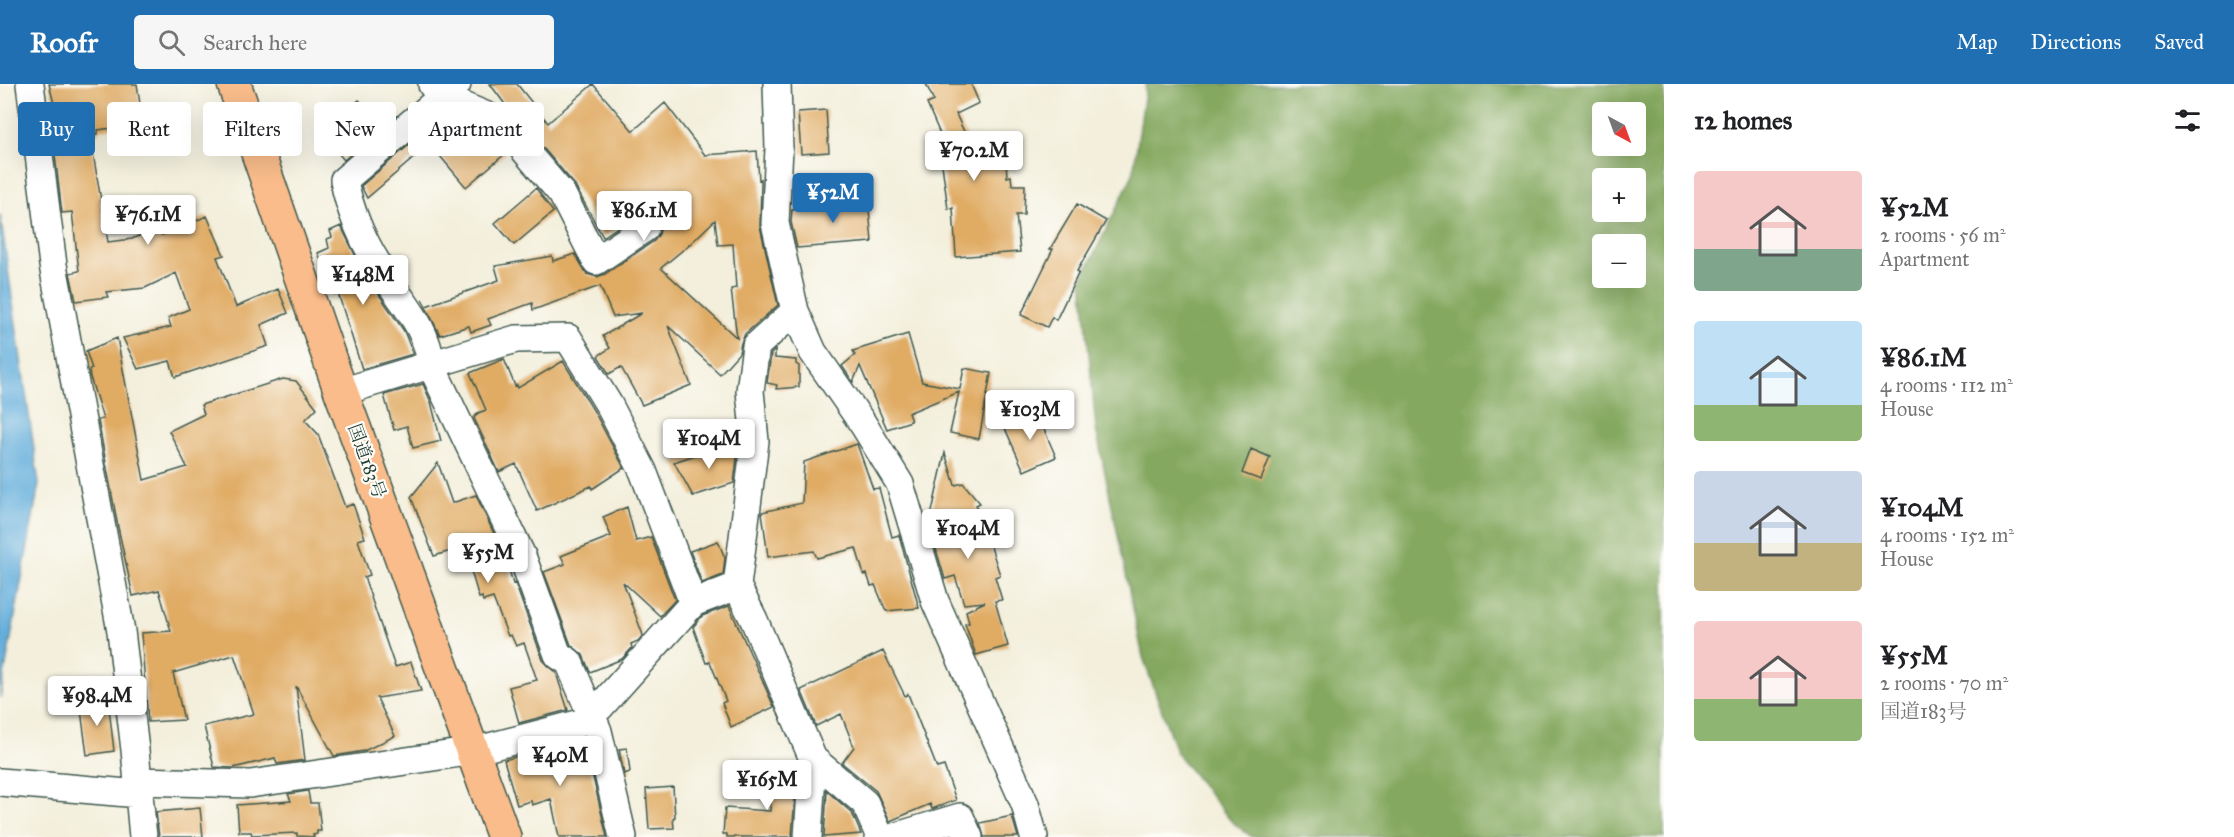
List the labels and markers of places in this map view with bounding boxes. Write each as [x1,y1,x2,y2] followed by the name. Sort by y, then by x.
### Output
[925,131,1023,182] pin: ¥70.2M
[797,173,869,224] pin: ¥52M
[595,191,693,242] pin: ¥86.1M
[99,195,197,246] pin: ¥76.1M
[321,255,405,306] pin: ¥148M
[988,390,1072,441] pin: ¥103M
[667,419,751,470] pin: ¥104M
[926,509,1010,560] pin: ¥104M
[452,533,524,584] pin: ¥55M
[48,676,146,727] pin: ¥98.4M
[524,736,596,787] pin: ¥40M
[725,760,809,811] pin: ¥165M

